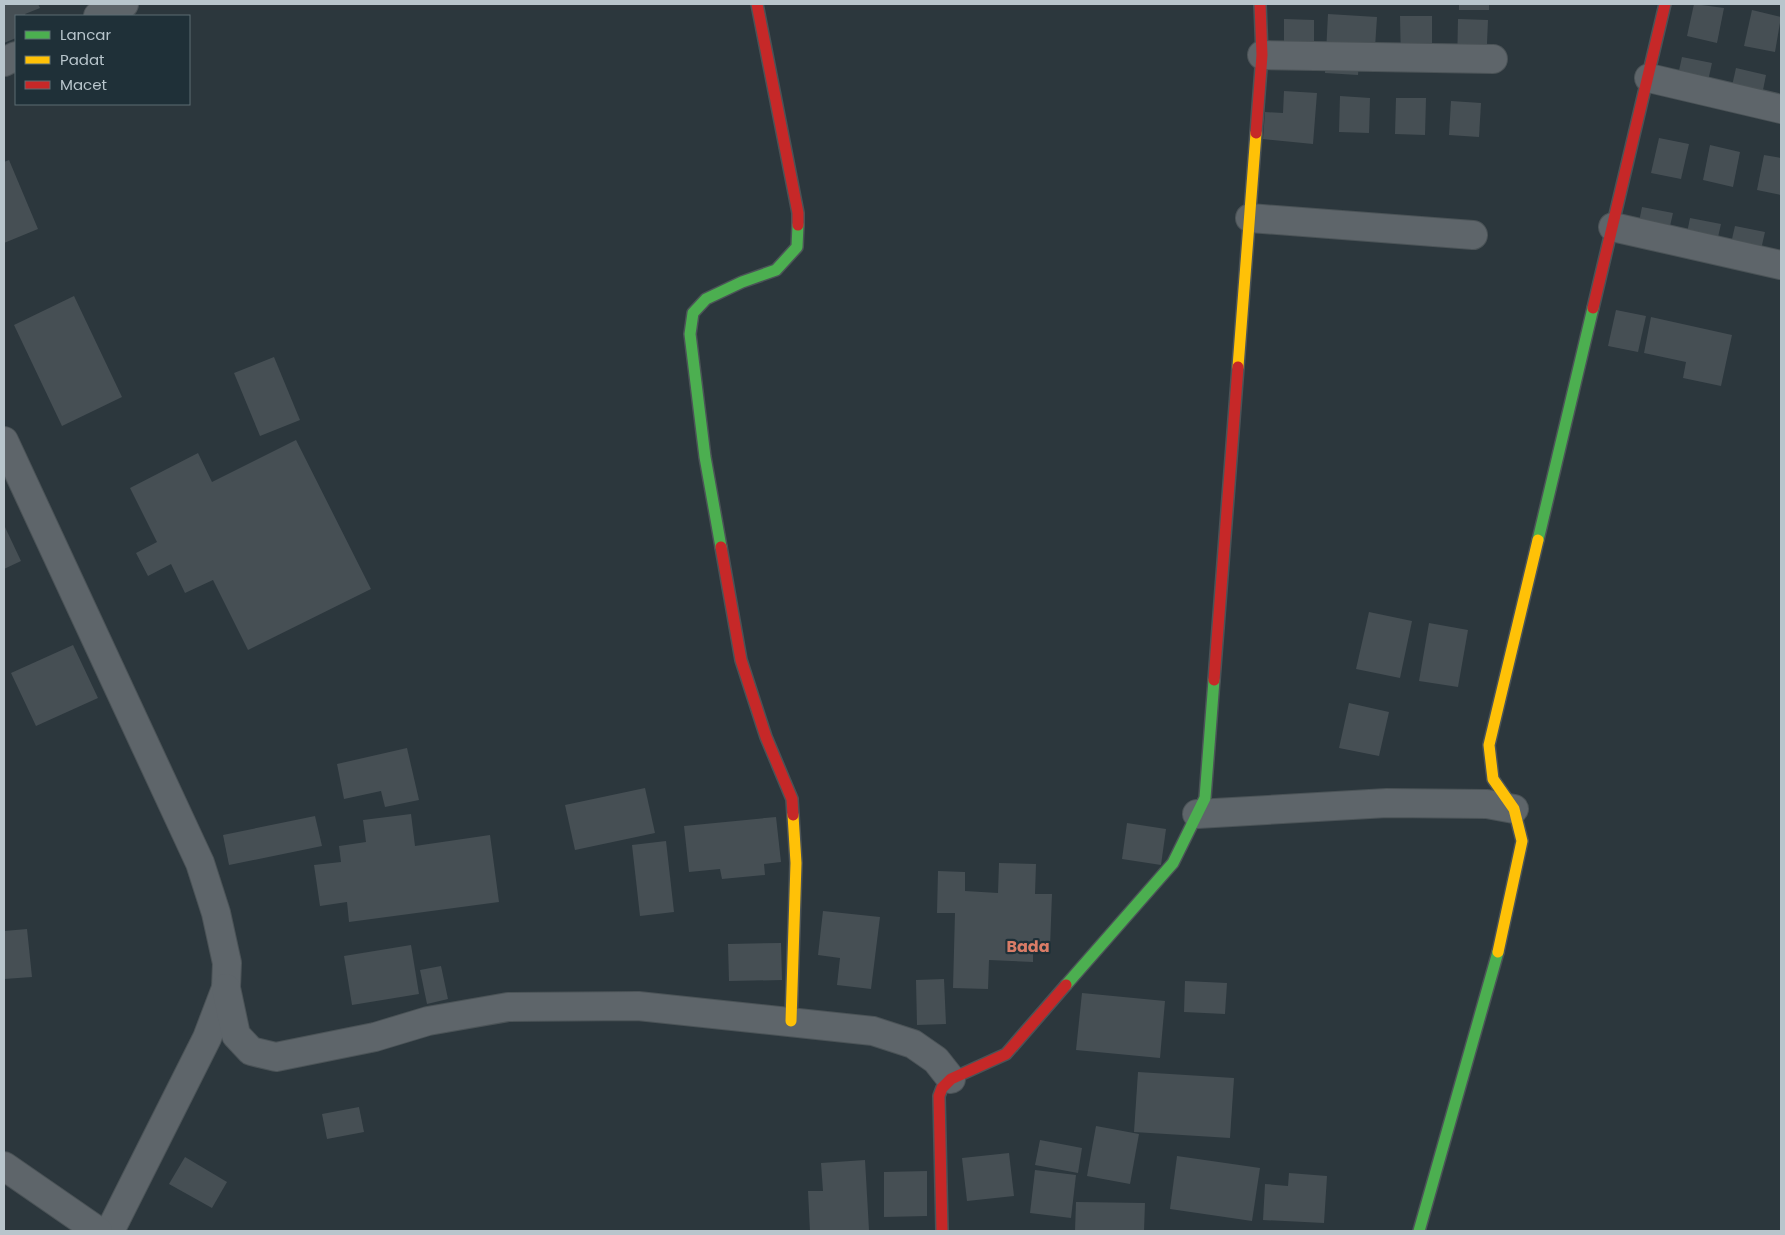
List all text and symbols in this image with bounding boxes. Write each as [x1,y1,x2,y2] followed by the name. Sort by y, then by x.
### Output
[15,15,190,105] legend
[60,24,111,45] text: Lancar
[60,49,105,70] text: Padat
[60,74,107,95] text: Macet
[1006,935,1050,958] district label: Bada

